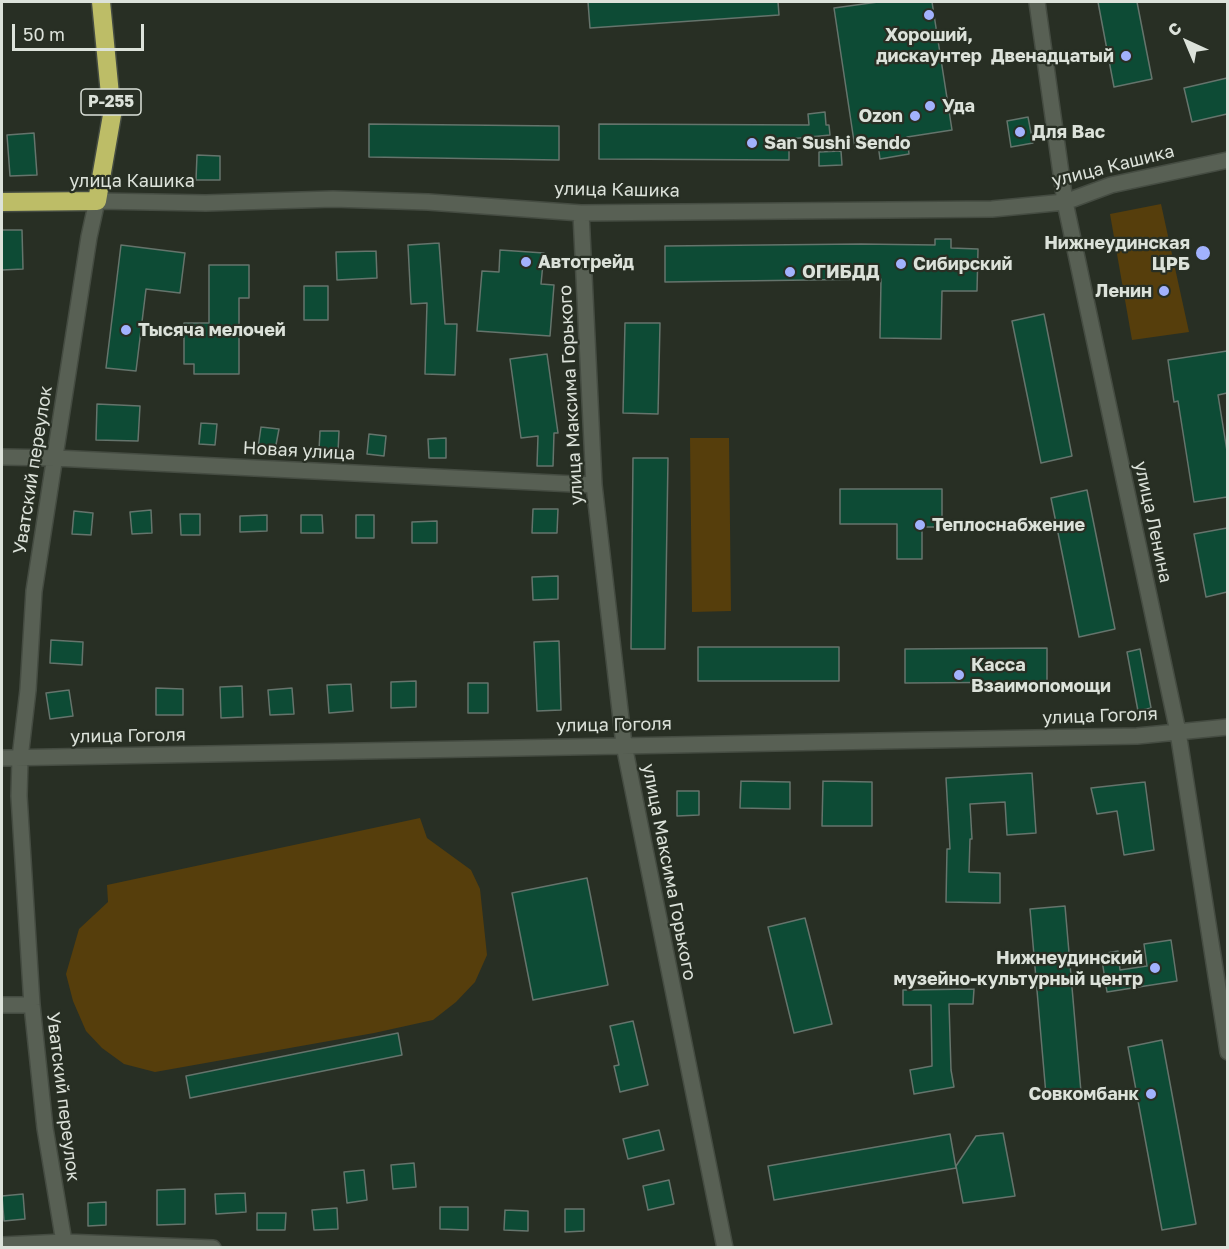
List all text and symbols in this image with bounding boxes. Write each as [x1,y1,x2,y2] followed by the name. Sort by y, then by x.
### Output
[922,8,936,22] marker: Хороший, дискаунтер
[15,12,147,50] scale bar
[1157,12,1217,72] north arrow
[1163,18,1186,40] text: С
[23,23,65,45] text: 50 m
[876,24,982,66] place label: Хороший, дискаунтер
[991,45,1114,67] place label: Двенадцатый
[1119,49,1133,63] marker: Двенадцатый
[81,89,141,115] road number: Р-255
[942,95,975,117] place label: Уда
[923,99,937,113] marker: Уда
[859,105,903,127] place label: Ozon
[908,109,922,123] marker: Ozon
[1032,121,1105,143] place label: Для Вас
[1013,125,1027,139] marker: Для Вас
[764,132,911,154] place label: San Sushi Sendo
[745,136,759,150] marker: San Sushi Sendo
[1049,140,1177,192] street label: улица Кашика
[69,170,195,192] street label: улица Кашика
[554,178,680,202] street label: улица Кашика
[1044,232,1190,274] place label: Нижнеудинская ЦРБ
[1194,244,1212,262] marker: Нижнеудинская ЦРБ
[538,251,634,273] place label: Автотрейд
[913,253,1012,275] place label: Сибирский
[519,255,533,269] marker: Автотрейд
[894,257,908,271] marker: Сибирский
[802,261,879,283] place label: ОГИБДД
[783,265,797,279] marker: ОГИБДД
[1095,280,1152,302] place label: Ленин
[554,284,588,506] street label: улица Максима Горького
[1157,284,1171,298] marker: Ленин
[138,319,286,341] place label: Тысяча мелочей
[119,323,133,337] marker: Тысяча мелочей
[9,384,57,556] street label: Уватский переулок
[242,437,356,465] street label: Новая улица
[1130,459,1176,585] street label: улица Ленина
[932,514,1085,536] place label: Теплоснабжение
[913,518,927,532] marker: Теплоснабжение
[971,654,1111,696] place label: Касса Взаимопомощи
[952,668,966,682] marker: Касса Взаимопомощи
[1042,703,1158,729] street label: улица Гоголя
[556,713,672,737] street label: улица Гоголя
[70,724,186,748] street label: улица Гоголя
[637,762,701,982] street label: улица Максима Горького
[893,947,1143,990] place label: Нижнеудинский музейно-культурный центр
[1148,961,1162,975] marker: Нижнеудинский музейно-культурный центр
[42,1011,84,1183] street label: Уватский переулок
[1028,1083,1139,1105] place label: Совкомбанк
[1144,1087,1158,1101] marker: Совкомбанк

